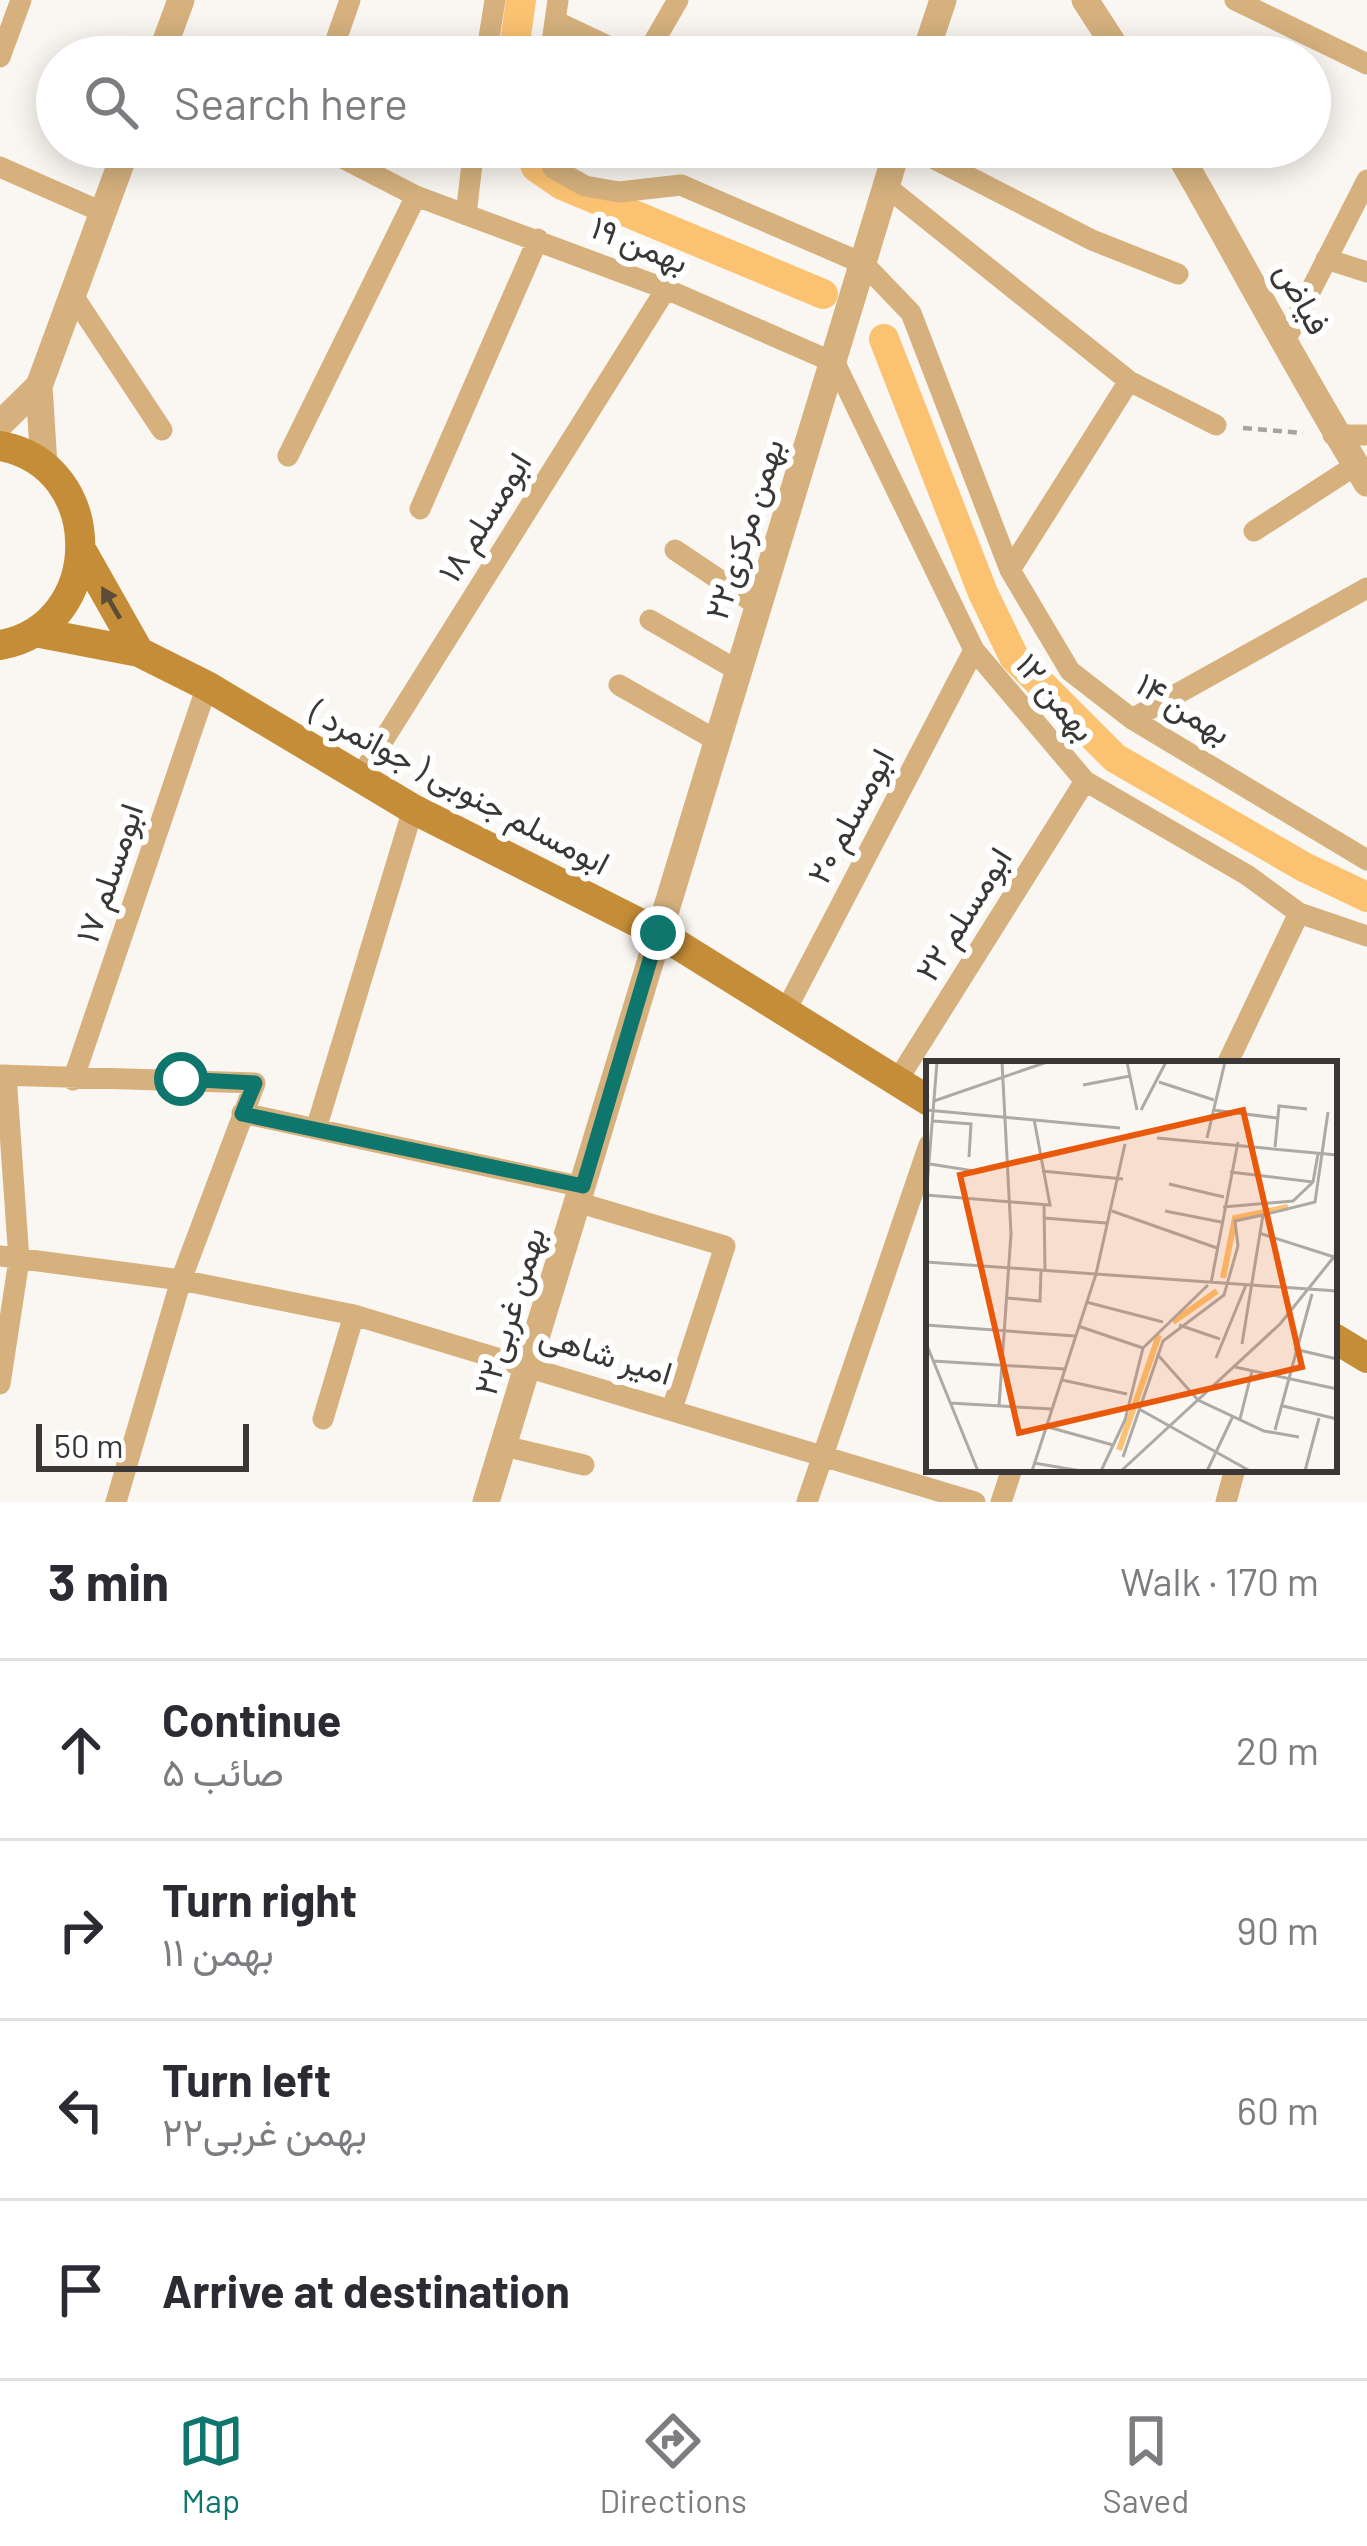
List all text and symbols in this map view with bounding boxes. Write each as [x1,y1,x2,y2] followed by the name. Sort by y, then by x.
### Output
[36,36,1331,168] search box
[78,69,144,135] icon: search
[174,75,408,129] text: Search here
[585,206,695,282] street label: بهمن ۱۹
[1267,254,1340,341] street label: فیاض
[695,433,793,625] street label: ۲۲بهمن مرکزی
[428,445,541,590] street label: ابومسلم ۱۸
[101,586,122,619] one-way arrow
[1007,644,1105,750] street label: بهمن ۱۲
[1129,663,1239,753] street label: بهمن ۱۴
[302,690,617,885] street label: ابومسلم جنوبی ( جوانمرد )
[797,741,904,891] street label: ابومسلم ۲۰
[66,798,153,948] street label: ابومسلم ۱۷
[905,839,1021,989] street label: ابومسلم ۲۲
[631,906,685,960] route end
[154,1052,208,1106] route start
[926,1061,1337,1472] inset map
[464,1222,554,1400] street label: ۲۲بهمن غربی
[534,1314,678,1394] street label: امیر شاهی
[36,1418,249,1471] scale bar
[54,1425,124,1465] text: 50 m
[48,1550,169,1611] text: 3 min
[1120,1557,1319,1604] text: Walk · 170 m
[162,1692,341,1746] text: Continue
[48,1717,114,1783] icon: ahead
[1236,1726,1319,1773] text: 20 m
[162,1747,284,1794] text: صائب ۵
[162,1872,357,1926] text: Turn right
[48,1897,114,1963] icon: right
[1237,1906,1319,1953] text: 90 m
[162,1927,274,1974] text: بهمن ۱۱
[162,2052,331,2106] text: Turn left
[48,2077,114,2143] icon: left
[1237,2086,1319,2133] text: 60 m
[162,2107,367,2154] text: ۲۲بهمن غربی
[48,2257,114,2323] icon: arrive
[162,2263,570,2317] text: Arrive at destination
[178,2408,244,2520] tab: Map
[599,2408,747,2520] tab: Directions
[1103,2408,1189,2520] tab: Saved

